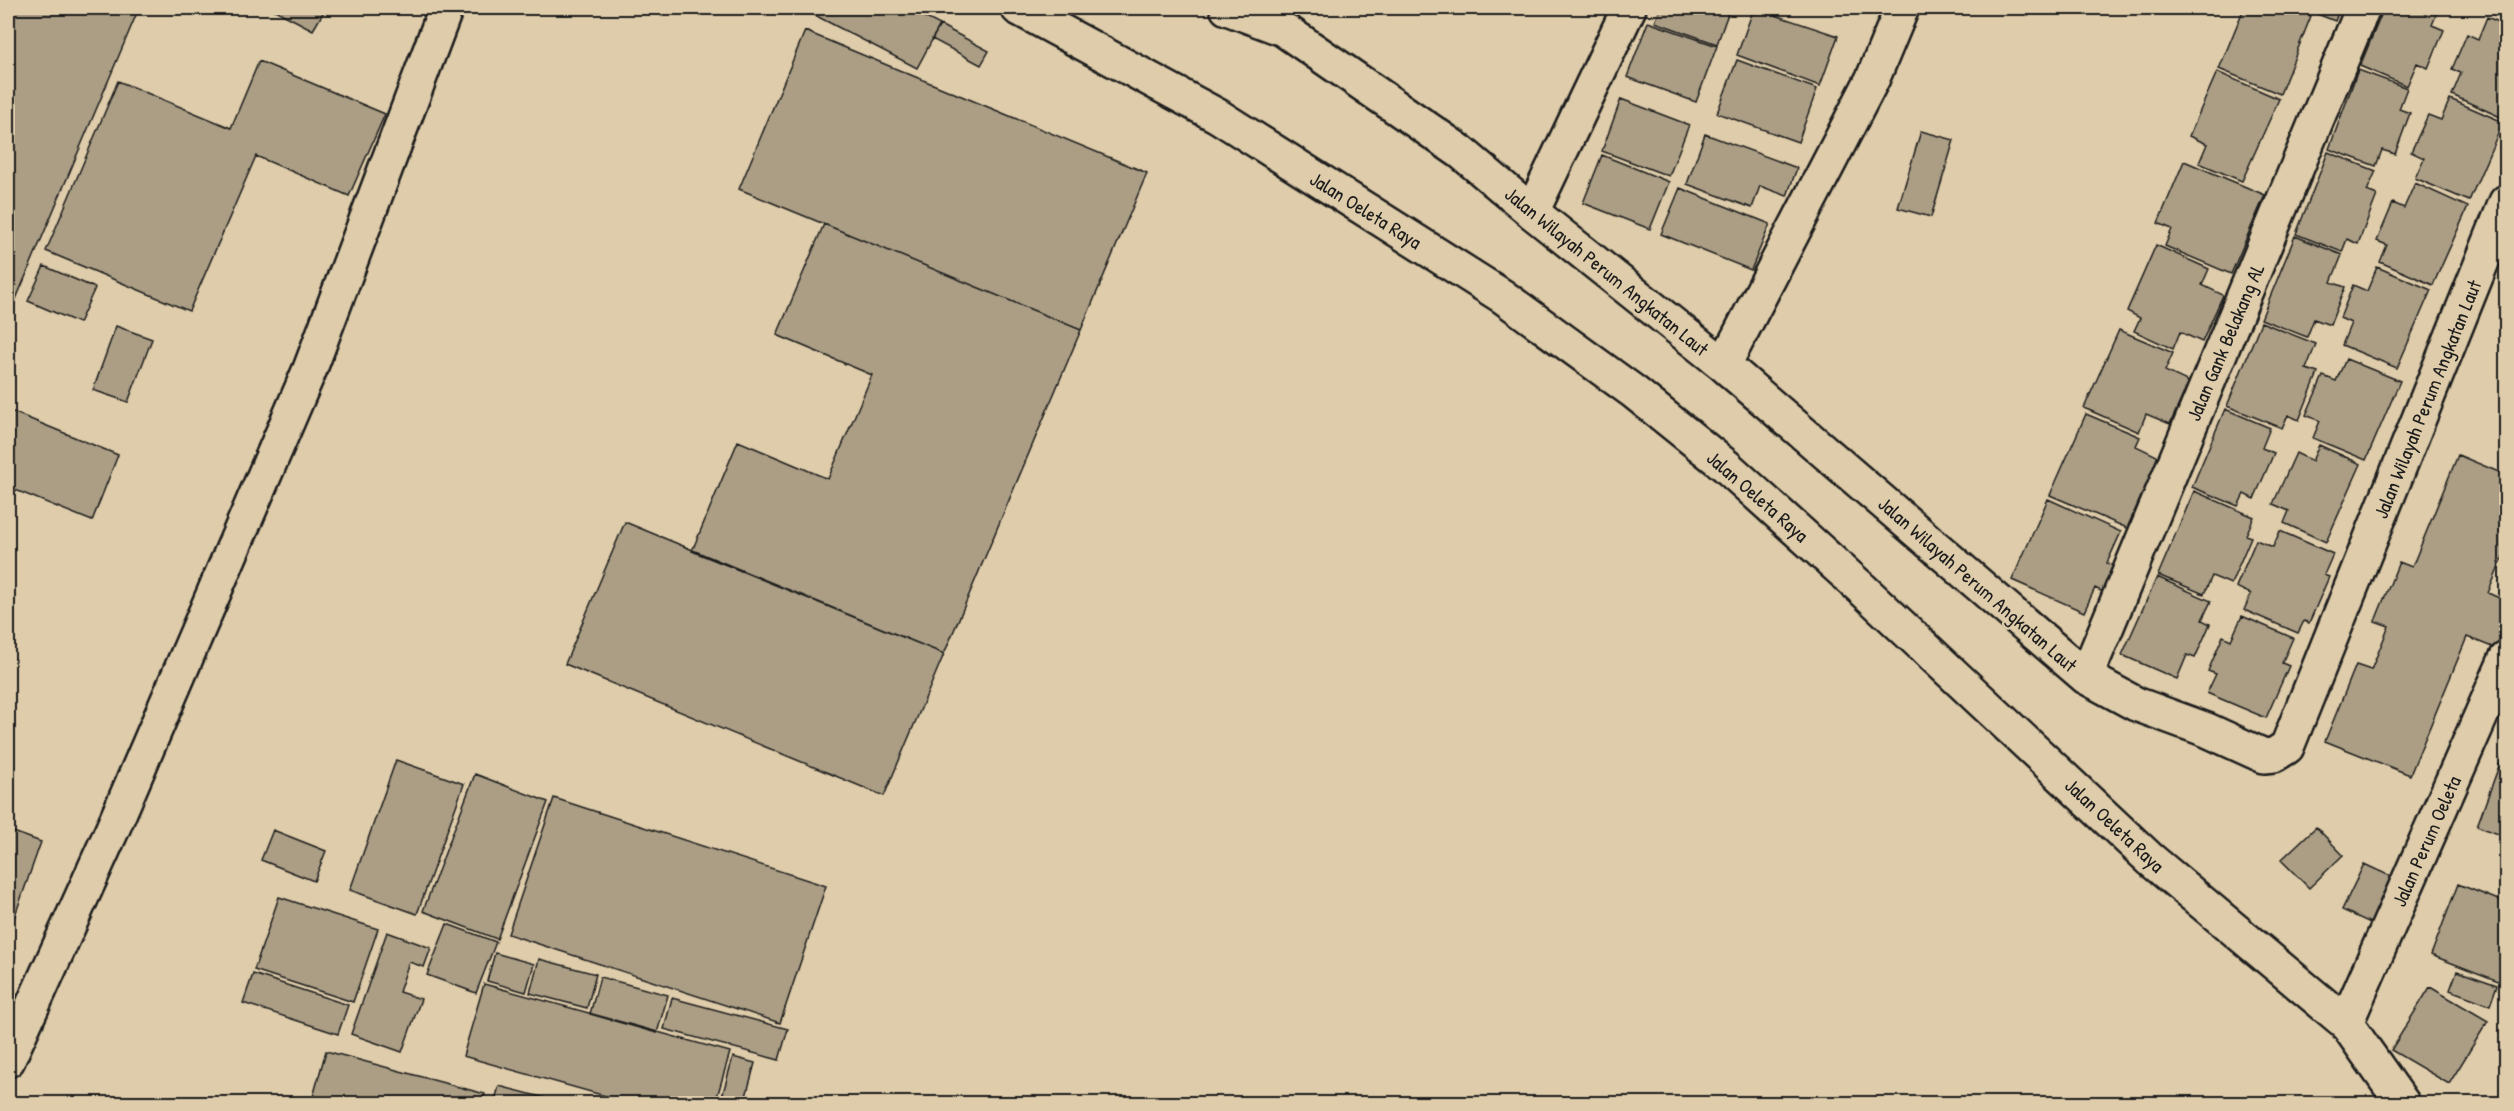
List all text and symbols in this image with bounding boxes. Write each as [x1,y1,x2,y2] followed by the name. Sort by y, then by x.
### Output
[1305,165,1427,255] street label: Jalan Oeleta Raya
[1499,180,1716,362] street label: Jalan Wilayah Perum Angkatan Laut
[2180,259,2270,425] street label: Jalan Gank Belakang AL
[2367,275,2488,522] street label: Jalan Wilayah Perum Angkatan Laut
[1701,444,1815,548] street label: Jalan Oeleta Raya
[1873,490,2084,679] street label: Jalan Wilayah Perum Angkatan Laut
[2385,771,2467,911] street label: Jalan Perum Oeleta
[2059,772,2171,878] street label: Jalan Oeleta Raya

